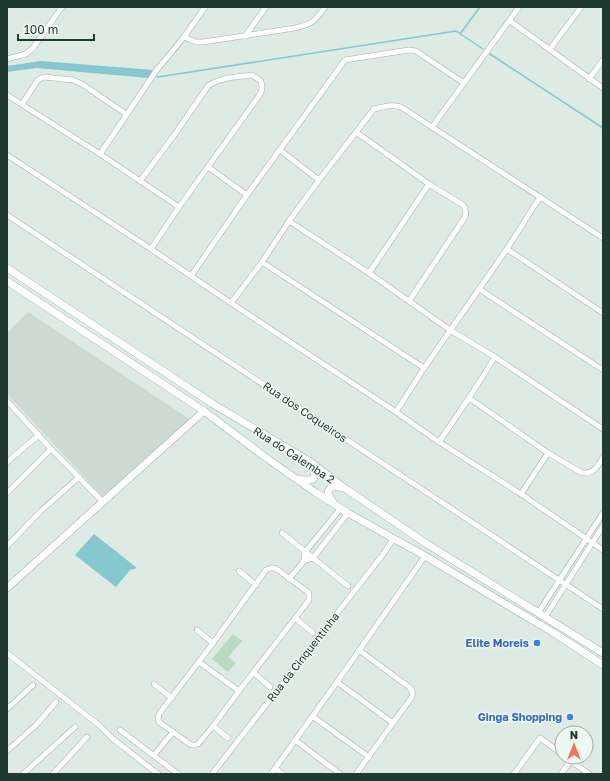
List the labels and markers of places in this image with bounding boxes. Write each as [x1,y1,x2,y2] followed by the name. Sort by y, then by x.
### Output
[466,636,529,649] place label: Elite Moreis
[532,638,542,648] marker: Elite Moreis
[478,710,562,723] place label: Ginga Shopping
[565,712,575,722] marker: Ginga Shopping

